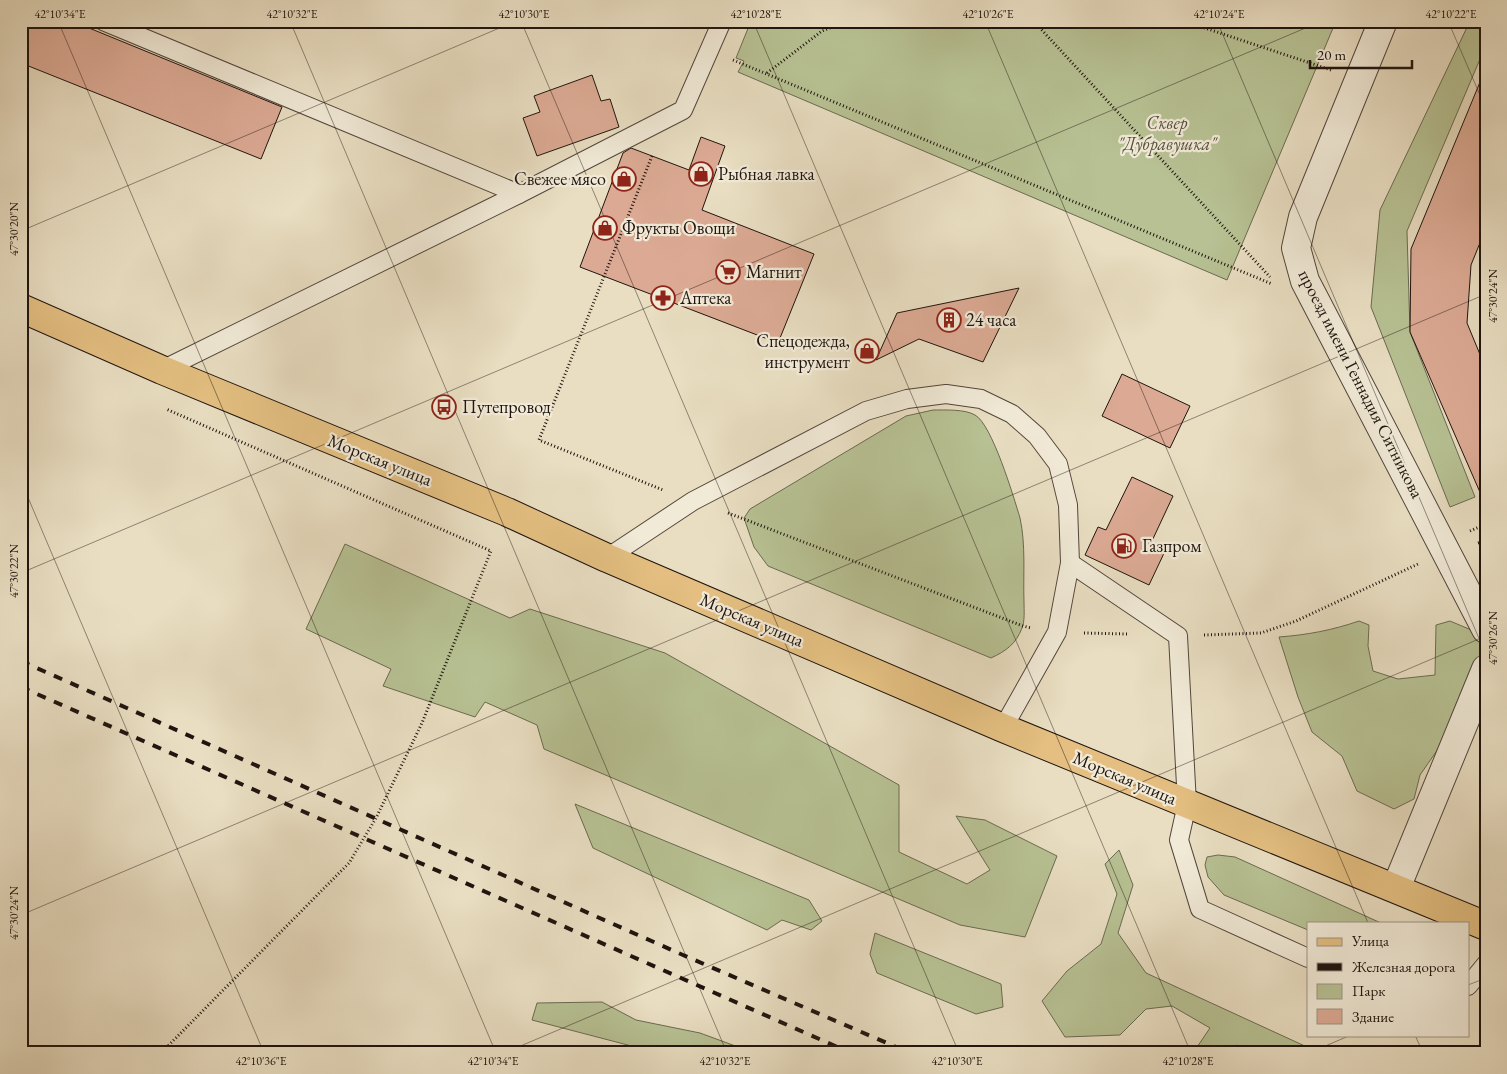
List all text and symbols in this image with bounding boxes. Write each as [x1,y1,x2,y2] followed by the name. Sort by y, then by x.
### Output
[34,6,86,22] text: 42°10'34"E
[266,6,318,22] text: 42°10'32"E
[498,6,550,22] text: 42°10'30"E
[730,6,782,22] text: 42°10'28"E
[962,6,1014,22] text: 42°10'26"E
[1193,6,1245,22] text: 42°10'24"E
[1425,6,1477,22] text: 42°10'22"E
[1310,38,1412,70] scale bar
[1317,45,1346,64] text: 20 m
[1118,111,1218,156] park label: Сквер "Дубравушка"
[688,161,714,187] shop icon: Рыбная лавка
[718,162,815,185] place label: Рыбная лавка
[611,166,637,192] shop icon: Свежее мясо
[514,167,606,190] place label: Свежее мясо
[6,202,22,256] text: 47°30'20"N
[592,215,618,241] shop icon: Фрукты Овощи
[622,216,736,239] place label: Фрукты Овощи
[715,259,741,285] supermarket icon: Магнит
[746,260,802,283] place label: Магнит
[1294,266,1430,503] street label: проезд имени Геннадия Ситникова
[1485,269,1501,323] text: 47°30'24"N
[650,285,676,311] pharmacy icon: Аптека
[679,286,732,309] place label: Аптека
[936,307,962,333] building icon: 24 часа
[966,308,1017,331] place label: 24 часа
[756,329,851,373] place label: Спецодежда, инструмент
[854,338,880,364] shop icon: Спецодежда, инструмент
[431,394,457,420] bus stop icon: Путепровод
[462,395,551,418] place label: Путепровод
[325,428,436,491] street label: Морская улица
[1111,533,1137,559] fuel station icon: Газпром
[1142,534,1202,557] place label: Газпром
[6,544,22,598] text: 47°30'22"N
[697,587,808,652] street label: Морская улица
[1485,611,1501,665] text: 47°30'26"N
[1070,745,1181,810] street label: Морская улица
[6,886,22,940] text: 47°30'24"N
[1307,922,1470,1036] legend
[1351,931,1389,950] text: Улица
[1351,957,1455,976] text: Железная дорога
[1352,981,1385,1000] text: Парк
[1352,1007,1394,1026] text: Здание
[235,1053,287,1069] text: 42°10'36"E
[467,1053,519,1069] text: 42°10'34"E
[699,1053,751,1069] text: 42°10'32"E
[931,1053,983,1069] text: 42°10'30"E
[1162,1053,1214,1069] text: 42°10'28"E

